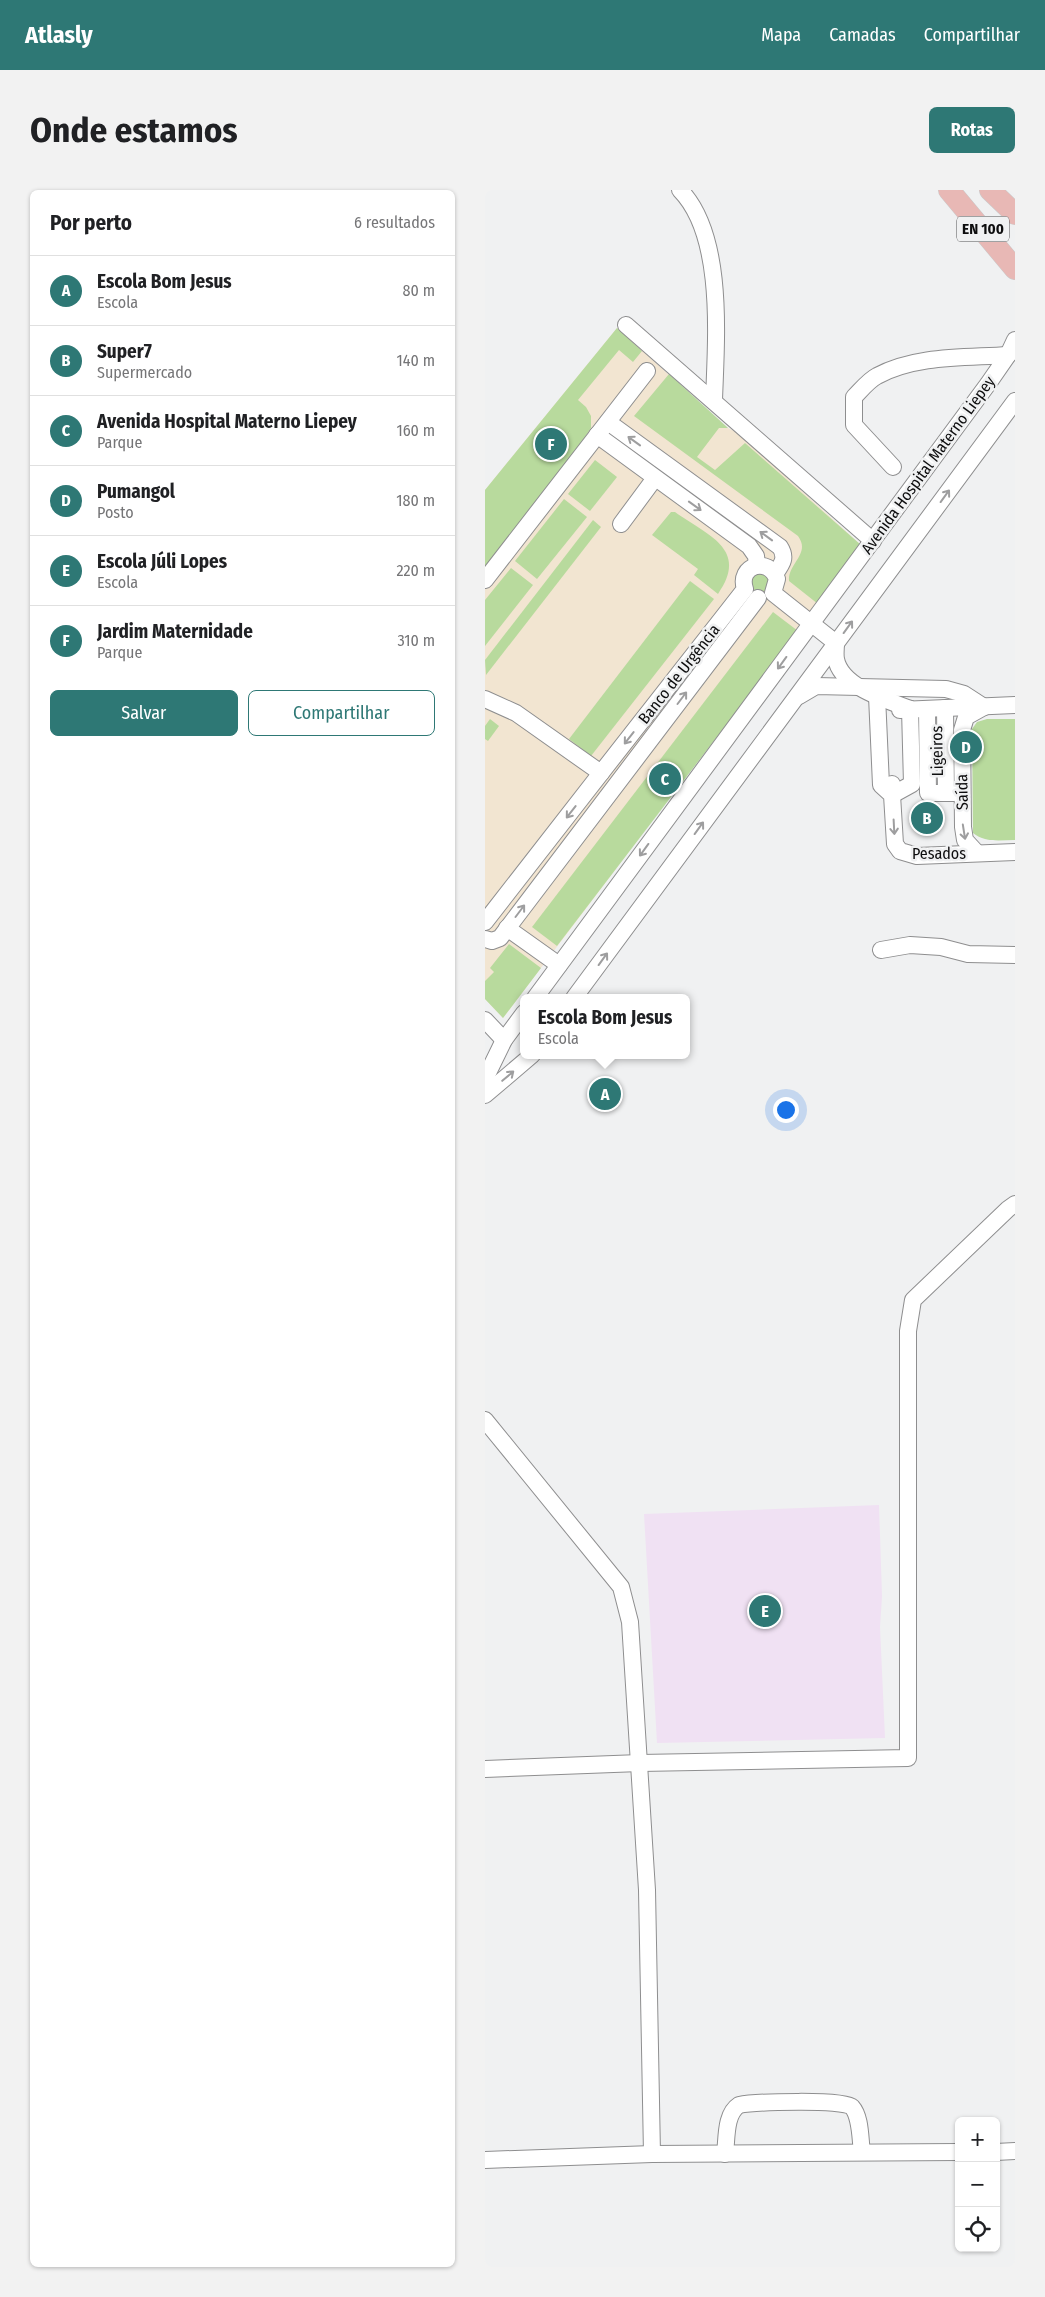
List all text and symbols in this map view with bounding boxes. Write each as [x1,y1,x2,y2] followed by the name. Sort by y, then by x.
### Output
[25,21,93,49] text: Atlasly
[761,24,801,46] text: Mapa
[829,24,896,46] text: Camadas
[924,24,1020,46] text: Compartilhar
[929,107,1015,153] button: Rotas
[30,109,238,151] text: Onde estamos
[50,210,132,236] text: Por perto
[354,213,435,232] text: 6 resultados
[957,216,1009,242] road number: EN 100
[97,270,232,293] text: Escola Bom Jesus
[62,281,70,300] text: A
[403,281,435,300] text: 80 m
[97,293,138,312] text: Escola
[97,340,152,363] text: Super7
[62,351,70,370] text: B
[397,351,435,370] text: 140 m
[97,363,192,382] text: Supermercado
[857,372,999,558] street label: Avenida Hospital Materno Liepey
[97,410,357,433] text: Avenida Hospital Materno Liepey
[62,421,70,440] text: C
[396,421,435,440] text: 160 m
[535,425,567,463] pin: F
[97,433,142,452] text: Parque
[627,436,641,446] one-way arrow
[97,480,175,503] text: Pumangol
[939,490,950,503] one-way arrow
[61,491,71,510] text: D
[396,491,435,510] text: 180 m
[688,501,702,511] one-way arrow
[97,503,134,522] text: Posto
[759,531,773,541] one-way arrow
[97,550,227,573] text: Escola Júli Lopes
[62,561,70,580] text: E
[396,561,435,580] text: 220 m
[97,573,138,592] text: Escola
[97,620,253,643] text: Jardim Maternidade
[634,620,724,728] street label: Banco de Urgência
[843,620,853,634] one-way arrow
[62,631,70,650] text: F
[398,631,435,650] text: 310 m
[97,643,142,662] text: Parque
[777,656,787,670] one-way arrow
[50,690,238,736] button: Salvar
[248,690,435,736] button: Compartilhar
[676,692,687,705] one-way arrow
[927,725,947,777] street label: Ligeiros
[950,728,982,766] pin: D
[623,731,634,744] one-way arrow
[649,760,681,798] pin: C
[952,774,972,810] street label: Saída
[911,799,943,837] pin: B
[566,805,576,819] one-way arrow
[889,818,898,834] one-way arrow
[694,822,705,835] one-way arrow
[959,823,969,839] one-way arrow
[639,843,649,857] one-way arrow
[912,844,966,863] street label: Pesados
[515,904,525,918] one-way arrow
[598,952,608,966] one-way arrow
[520,994,690,1059] popup
[538,1006,672,1029] text: Escola Bom Jesus
[538,1029,579,1048] text: Escola
[501,1070,514,1082] one-way arrow
[589,1075,621,1113] pin: A
[773,1097,799,1123] your location
[749,1592,781,1630] pin: E
[955,2117,1000,2252] map controls
[955,2117,1000,2162] button: +
[955,2162,1000,2207] button: −
[955,2207,1000,2252] button: locate

